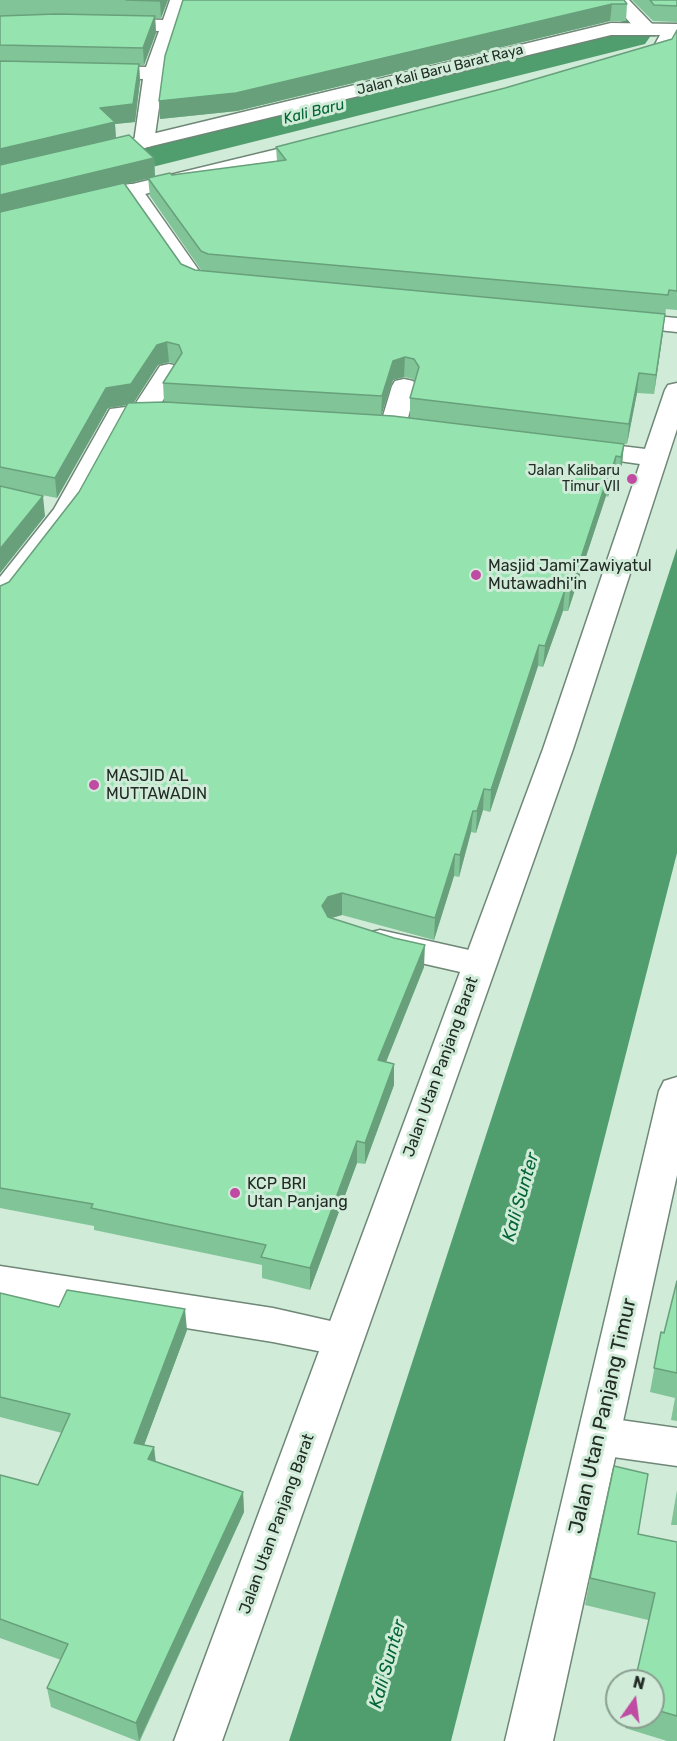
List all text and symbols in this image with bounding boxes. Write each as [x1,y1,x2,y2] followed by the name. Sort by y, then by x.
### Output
[355,41,525,99] street label: Jalan Kali Baru Barat Raya
[282,96,346,128] water label: Kali Baru
[528,463,620,496] place label: Jalan Kalibaru Timur VII
[625,472,639,486] marker: Jalan Kalibaru Timur VII
[488,556,652,594] place label: Masjid Jami'Zawiyatul Mutawadhi'in
[469,568,483,582] marker: Masjid Jami'Zawiyatul Mutawadhi'in
[106,766,207,804] place label: MASJID AL MUTTAWADIN
[87,778,101,792] marker: MASJID AL MUTTAWADIN
[399,974,483,1160] street label: Jalan Utan Panjang Barat
[498,1150,544,1244] water label: Kali Sunter
[247,1174,348,1212] place label: KCP BRI Utan Panjang
[228,1186,242,1200] marker: KCP BRI Utan Panjang
[564,1296,642,1536] street label: Jalan Utan Panjang Timur
[235,1431,319,1617] street label: Jalan Utan Panjang Barat
[365,1617,411,1711] water label: Kali Sunter
[605,1669,665,1729] north arrow
[631,1672,647,1694] text: N

